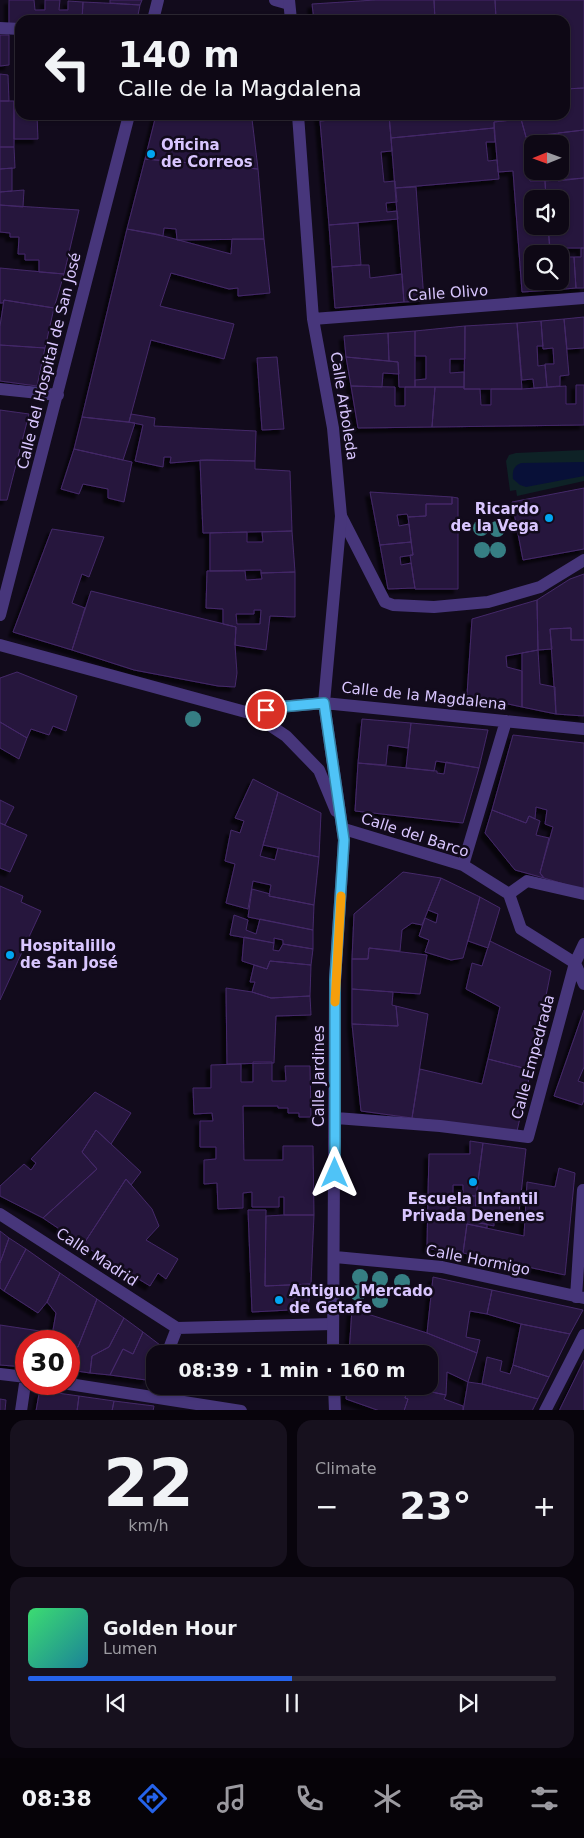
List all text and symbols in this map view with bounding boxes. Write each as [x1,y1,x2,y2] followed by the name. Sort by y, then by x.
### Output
[35,35,100,100] icon: left
[118,35,240,75] text: 140 m
[118,76,362,101] text: Calle de la Magdalena
[524,135,569,180] north arrow
[524,135,569,290] map controls
[161,136,253,171] place label: Oficina de Correos
[145,148,157,160] marker: Oficina de Correos
[524,190,569,235] button: sound
[524,245,569,290] button: search
[13,251,85,471] street label: Calle del Hospital de San José
[407,281,489,305] street label: Calle Olivo
[327,351,361,461] street label: Calle Arboleda
[451,500,539,535] place label: Ricardo de la Vega
[543,512,555,524] marker: Ricardo de la Vega
[340,678,508,714] street label: Calle de la Magdalena
[245,689,287,731] pin
[252,696,280,724] icon: arrive
[359,809,471,861] street label: Calle del Barco
[20,937,118,972] place label: Hospitalillo de San José
[4,949,16,961] marker: Hospitalillo de San José
[508,993,558,1121] street label: Calle Empedrada
[310,1025,328,1127] street label: Calle Jardines
[308,1146,360,1198] position arrow
[467,1176,479,1188] marker: Escuela Infantil Privada Denenes
[402,1190,544,1225] place label: Escuela Infantil Privada Denenes
[53,1224,141,1290] street label: Calle Madrid
[424,1241,532,1279] street label: Calle Hormigo
[289,1282,433,1317] place label: Antiguo Mercado de Getafe
[273,1294,285,1306] marker: Antiguo Mercado de Getafe
[15,1330,80,1395] speed limit sign: 30
[178,1359,406,1381] text: 08:39 · 1 min · 160 m
[103,1446,194,1521] text: 22
[315,1459,377,1478] text: Climate
[400,1484,471,1528] text: 23°
[315,1490,338,1523] text: −
[533,1490,556,1523] text: +
[128,1516,169,1535] text: km/h
[103,1617,237,1639] text: Golden Hour
[103,1639,157,1658] text: Lumen
[102,1689,130,1717] icon: previous
[278,1689,306,1717] icon: pause
[454,1689,482,1717] icon: next
[135,1781,170,1816] icon: directions
[214,1781,249,1816] icon: music
[292,1781,327,1816] icon: phone
[370,1781,405,1816] icon: climate
[449,1781,484,1816] icon: car
[527,1781,562,1816] icon: filters
[22,1786,92,1811] text: 08:38

